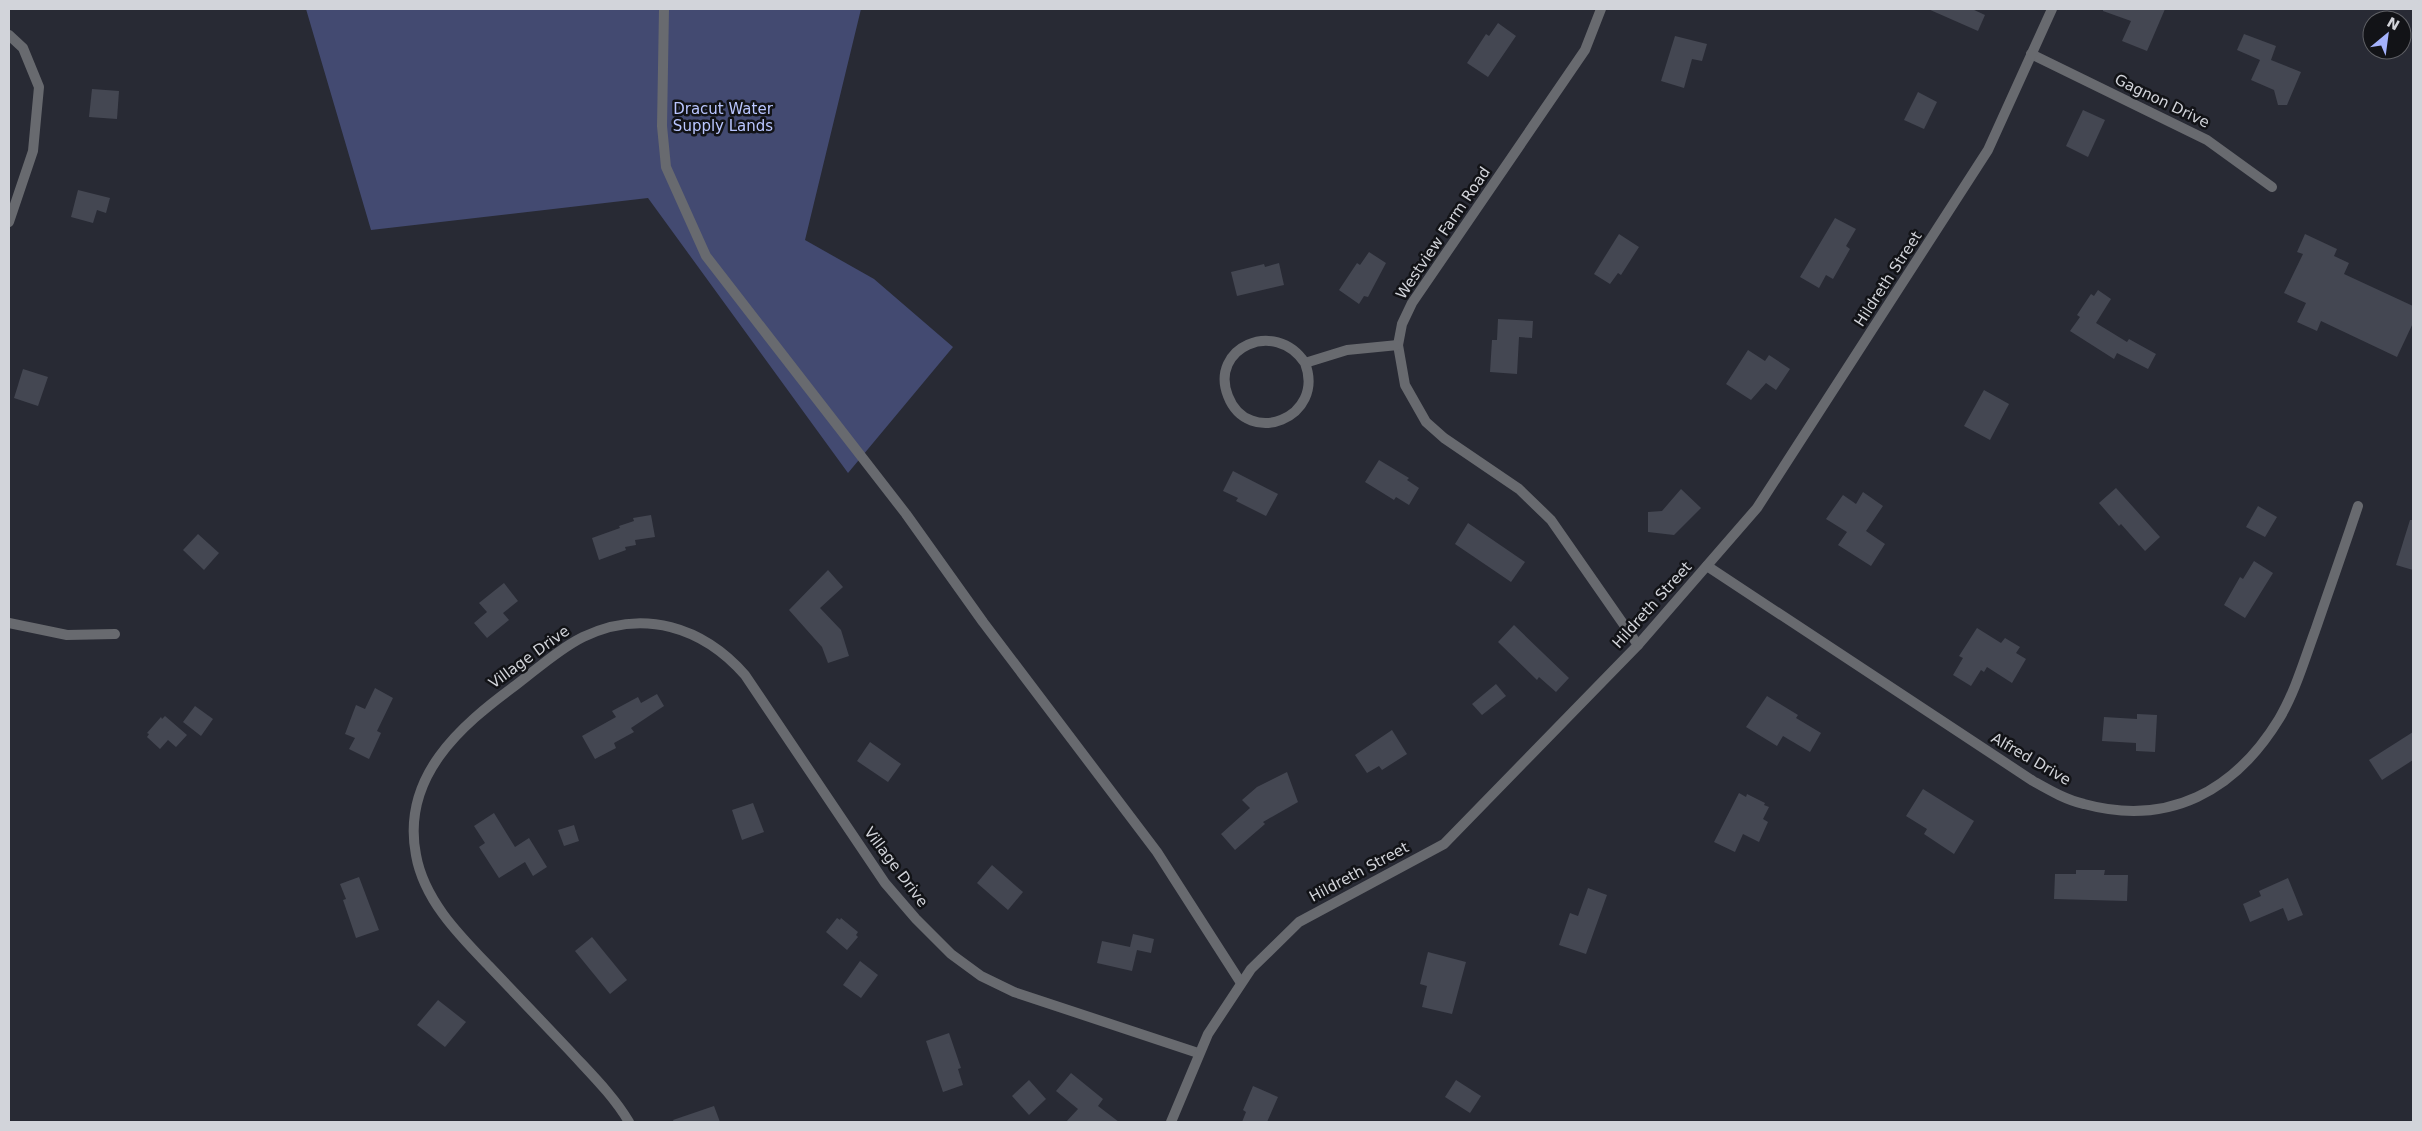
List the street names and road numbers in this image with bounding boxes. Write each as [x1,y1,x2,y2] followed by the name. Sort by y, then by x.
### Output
[2112,70,2212,132] street label: Gagnon Drive
[1392,163,1494,303] street label: Westview Farm Road
[1851,228,1926,330] street label: Hildreth Street
[1609,558,1696,652] street label: Hildreth Street
[485,622,573,692] street label: Village Drive
[1988,729,2074,789] street label: Alfred Drive
[860,824,932,910] street label: Village Drive
[1306,838,1412,906] street label: Hildreth Street

